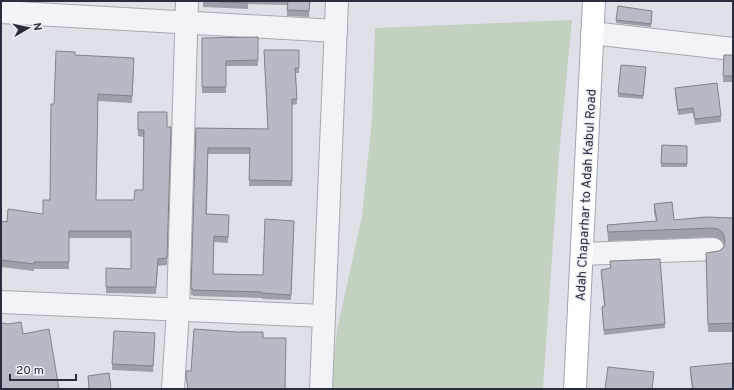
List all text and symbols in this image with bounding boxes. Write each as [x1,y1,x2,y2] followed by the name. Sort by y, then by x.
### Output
[8,8,48,48] north arrow
[29,22,44,32] text: N
[573,89,601,302] street label: Adah Chaparhar to Adah Kabul Road
[10,356,76,382] scale bar
[16,363,44,379] text: 20 m

